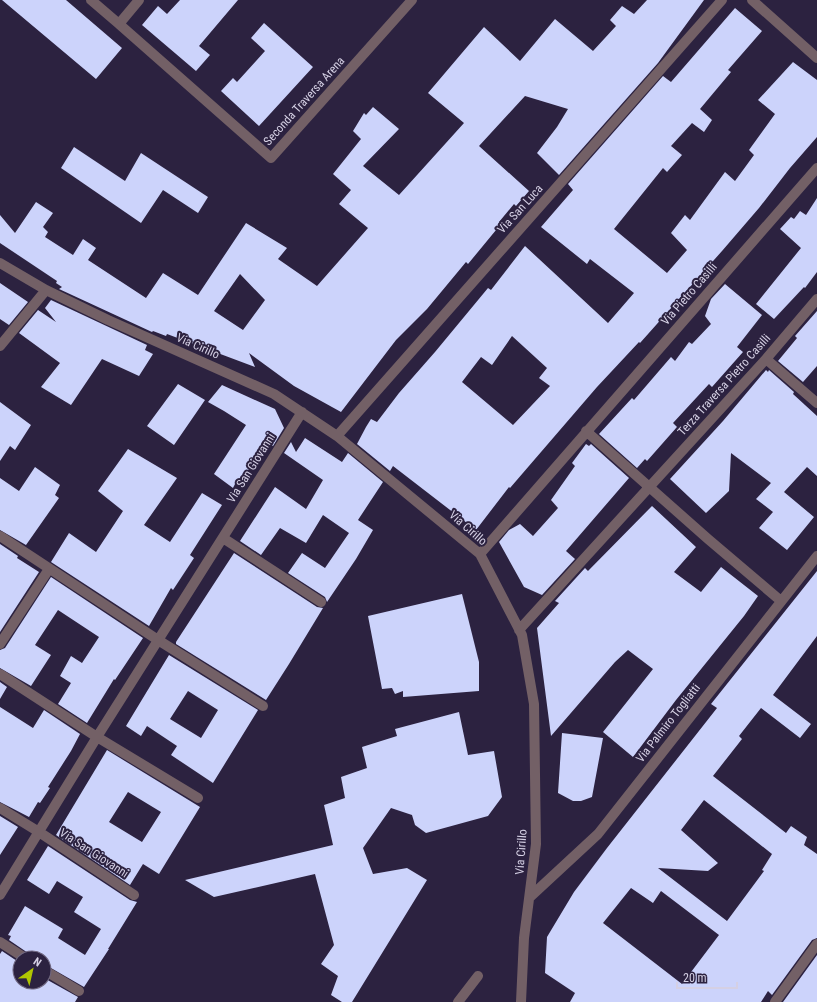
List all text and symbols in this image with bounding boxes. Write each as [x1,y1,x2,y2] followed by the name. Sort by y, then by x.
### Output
[261,54,348,148] street label: Seconda Traversa Arena
[494,181,546,236] street label: Via San Luca
[658,260,720,328] street label: Via Pietro Casilli
[174,330,222,362] street label: Via Cirillo
[675,331,773,439] street label: Terza Traversa Pietro Casilli
[224,431,278,505] street label: Via San Giovanni
[446,508,490,548] street label: Via Cirillo
[633,681,703,765] street label: Via Palmiro Togliatti
[57,825,131,881] street label: Via San Giovanni
[512,829,530,875] street label: Via Cirillo
[12,950,52,990] north arrow
[31,955,44,970] text: N
[677,964,737,990] scale bar
[683,971,707,985] text: 20 m

